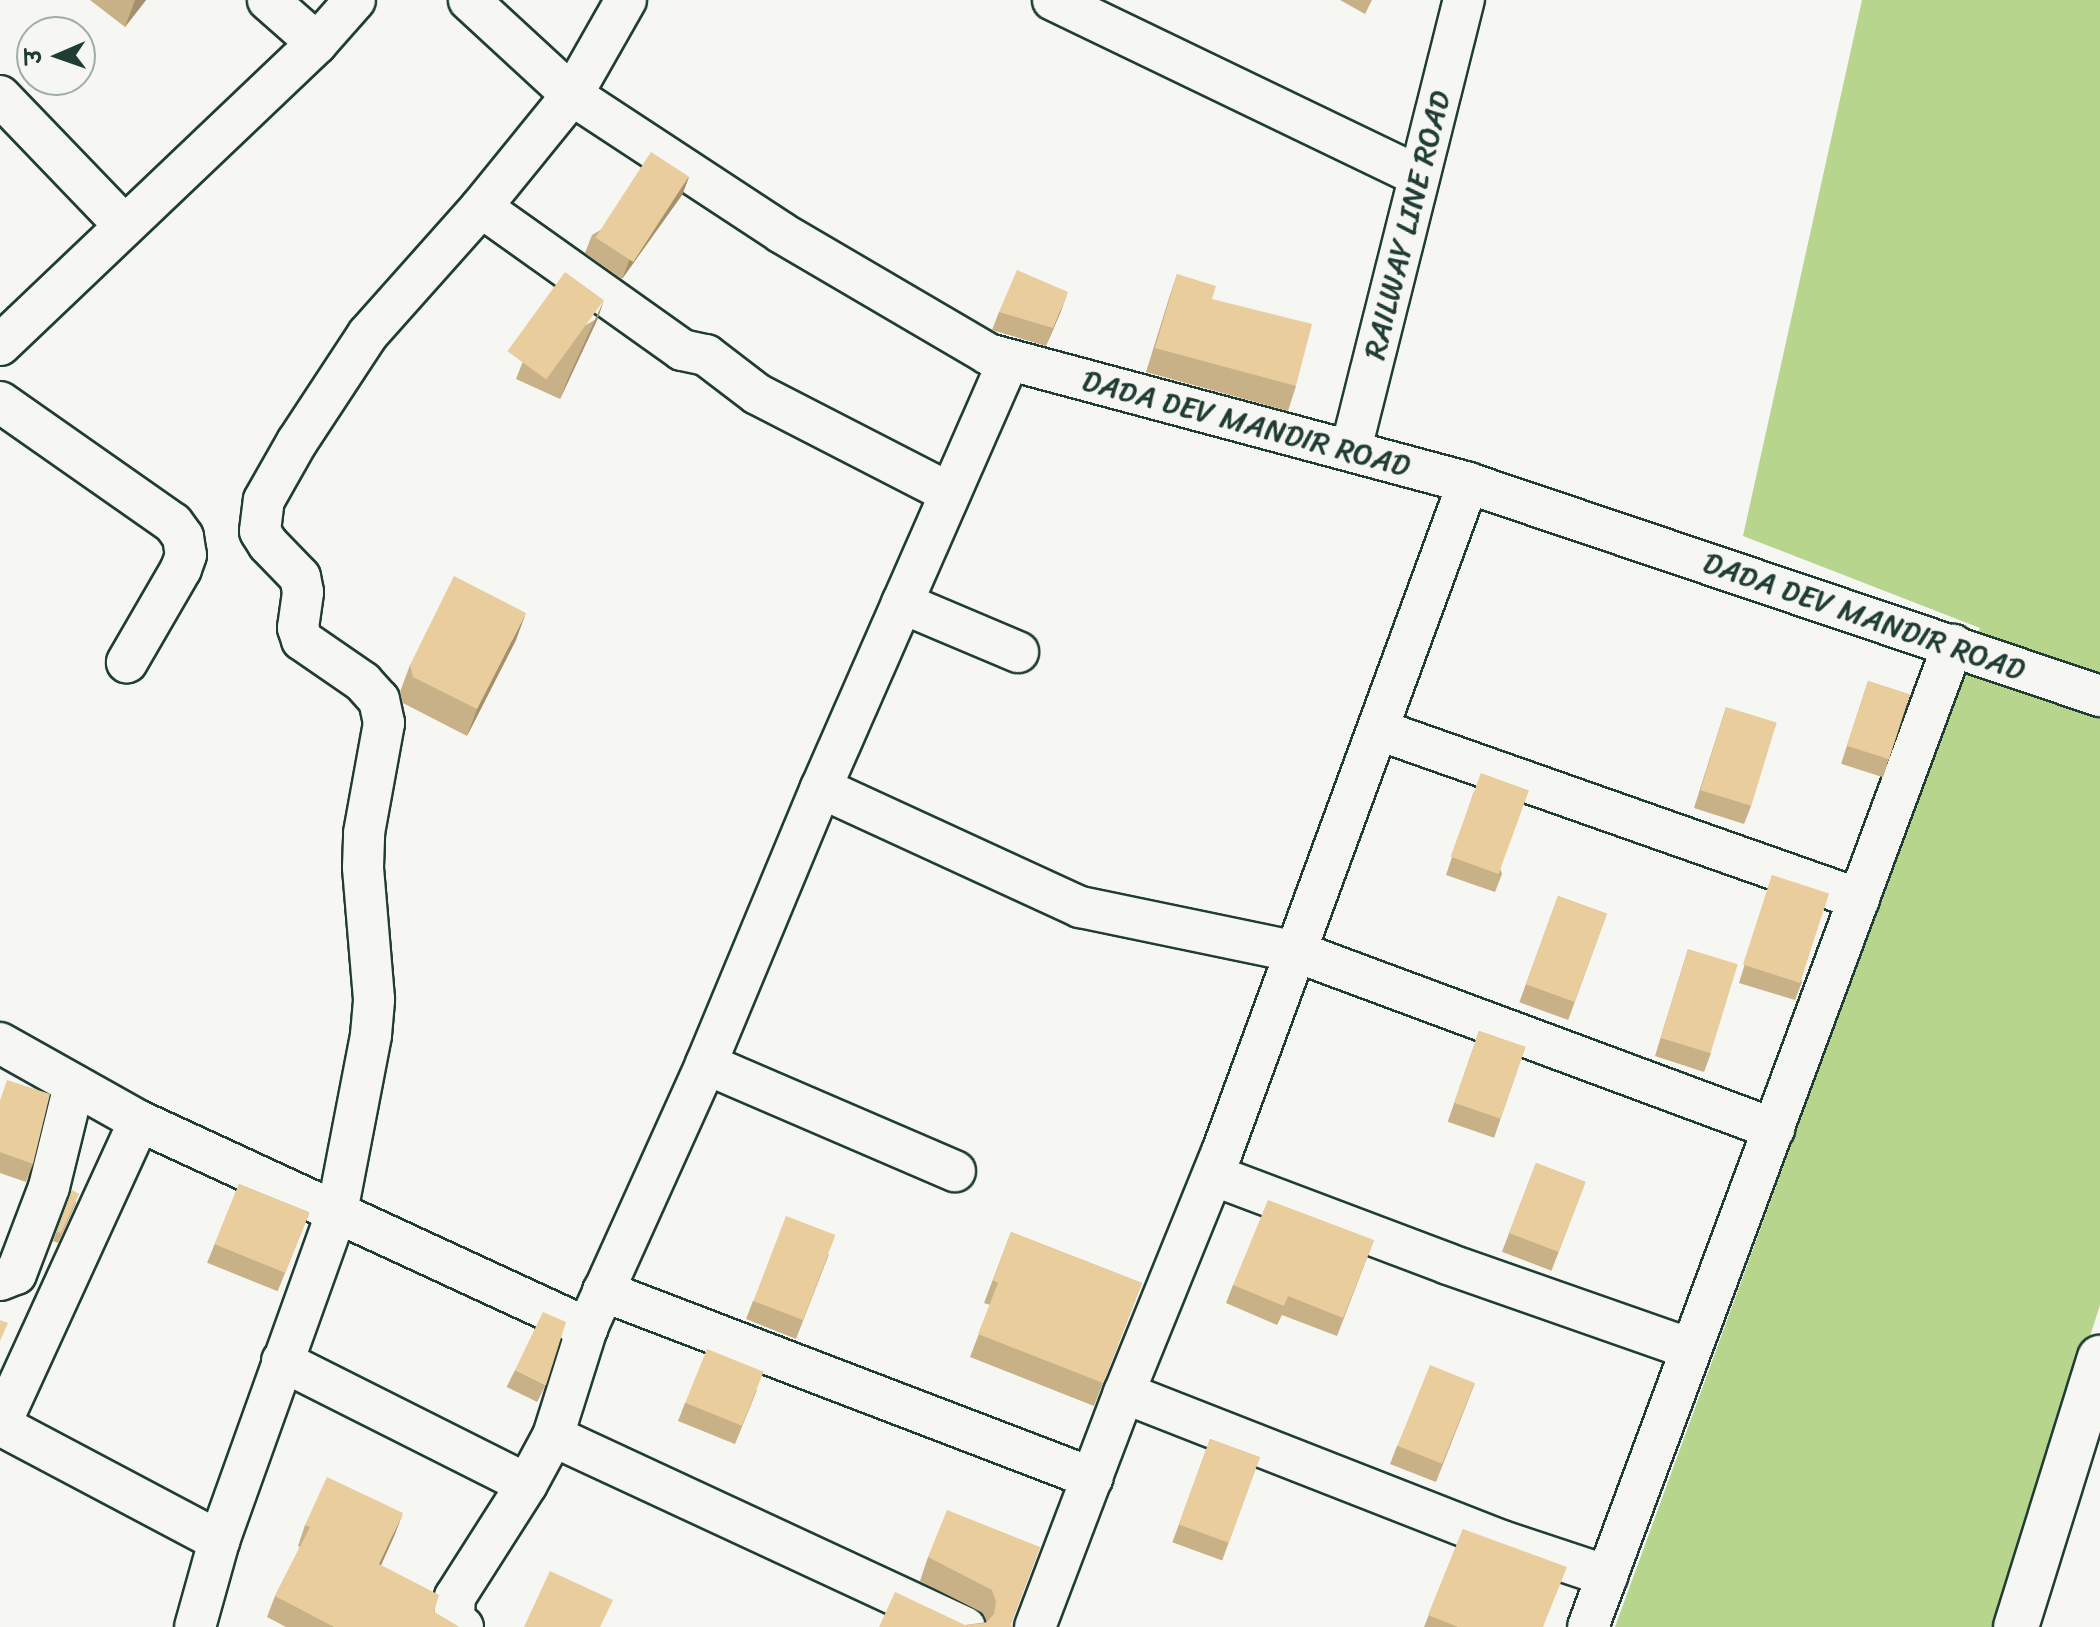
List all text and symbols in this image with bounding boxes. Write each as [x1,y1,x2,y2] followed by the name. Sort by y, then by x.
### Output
[16,16,96,96] north arrow
[14,49,53,65] text: उ
[1356,87,1458,363] street label: RAILWAY LINE ROAD
[1079,362,1413,484] street label: DADA DEV MANDIR ROAD
[1699,544,2029,688] street label: DADA DEV MANDIR ROAD

